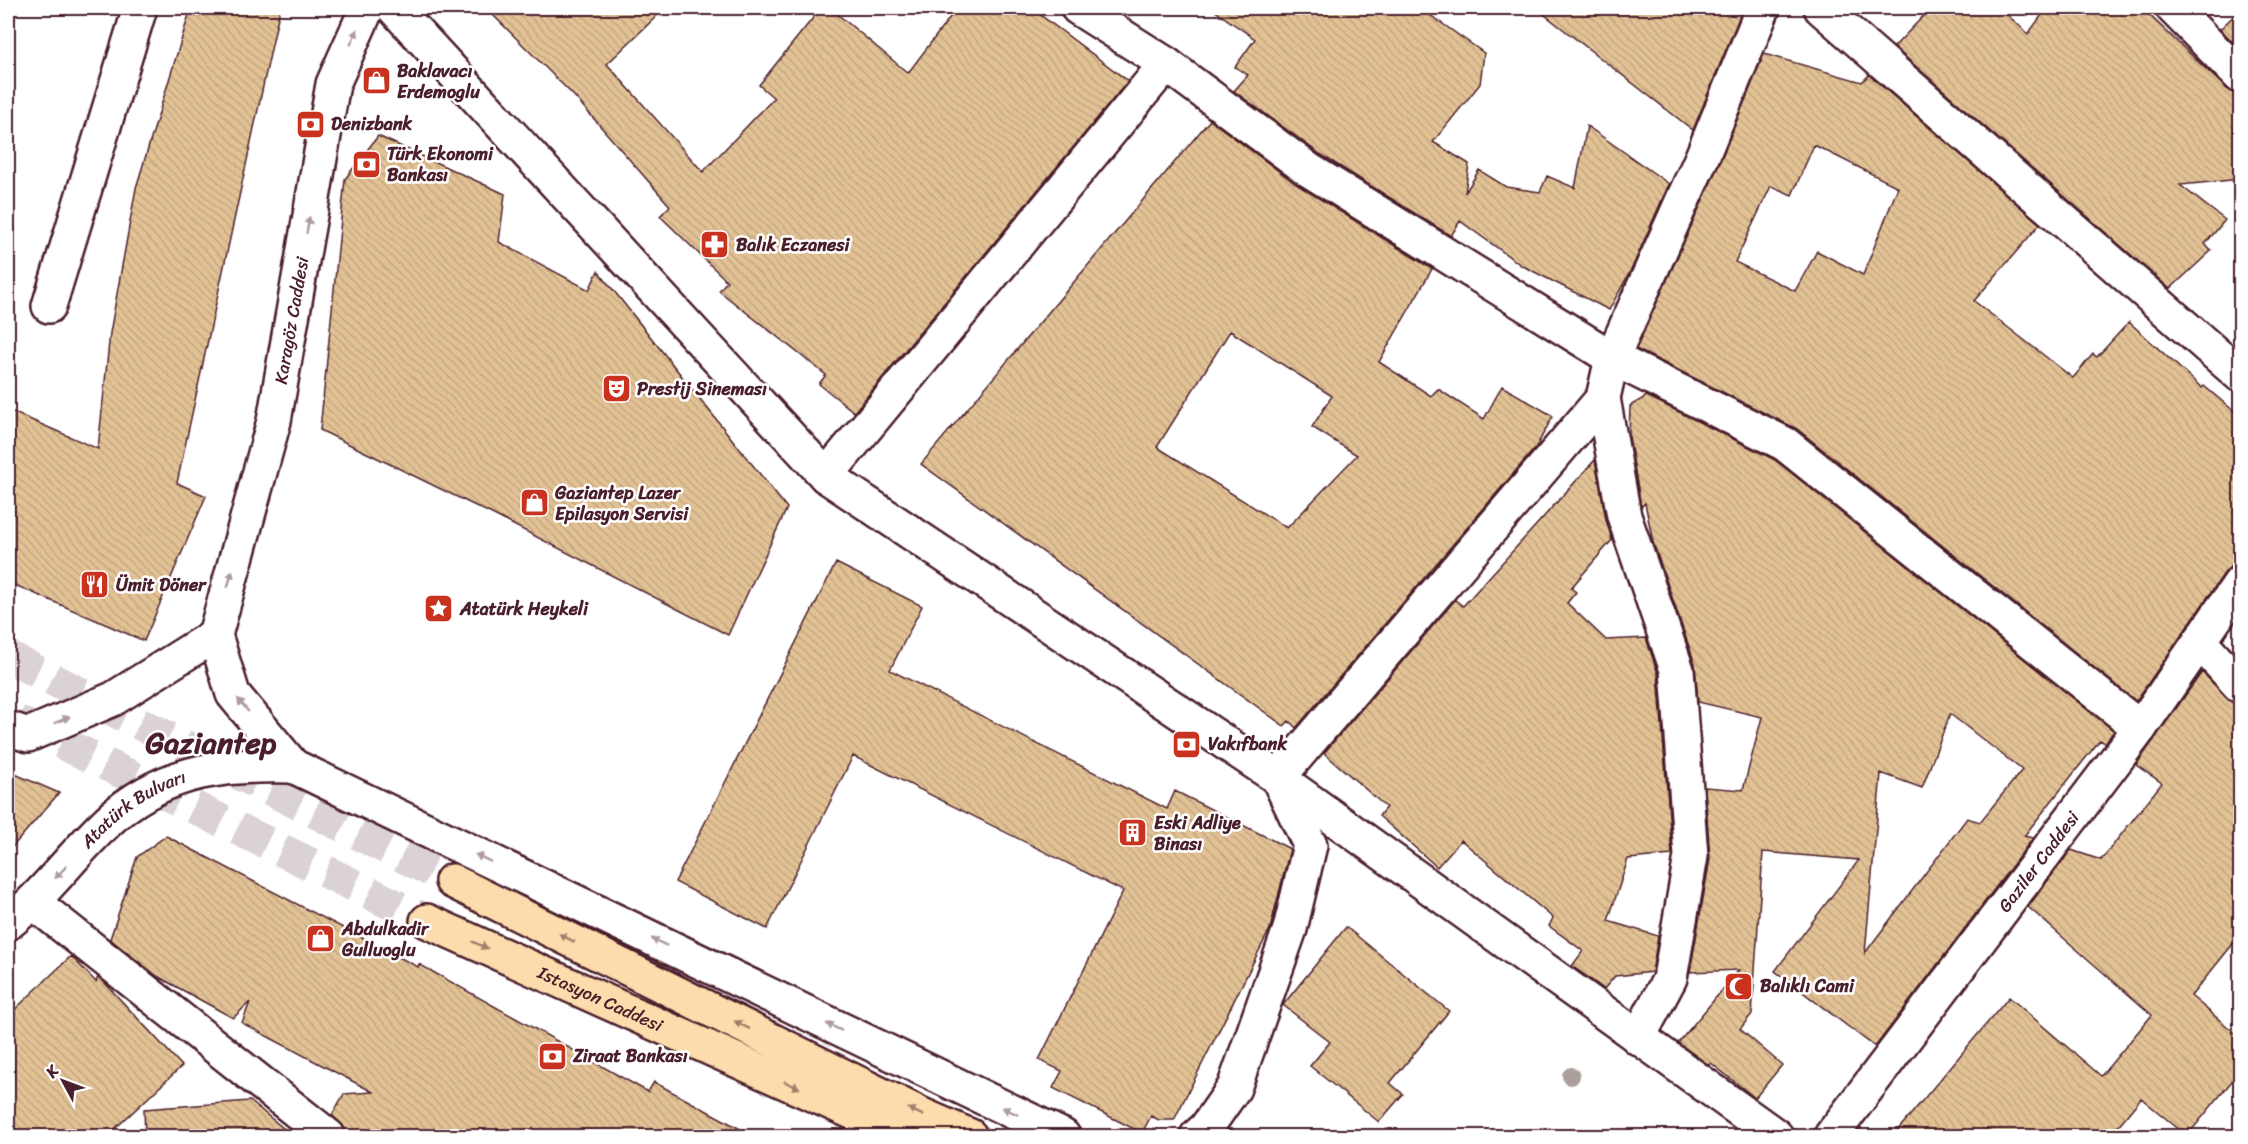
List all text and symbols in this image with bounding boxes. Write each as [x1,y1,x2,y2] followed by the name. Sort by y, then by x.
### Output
[349,27,359,45] one-way arrow
[397,55,480,108] place label: Baklavacı Erdemoglu
[360,65,392,97] shop icon: Baklavacı Erdemoglu
[294,108,326,140] bank icon: Denizbank
[331,108,413,140] place label: Denizbank
[387,138,494,191] place label: Türk Ekonomi Bankası
[350,148,382,180] bank icon: Türk Ekonomi Bankası
[304,215,313,234] one-way arrow
[699,229,731,261] pharmacy icon: Balık Eczanesi
[736,229,851,261] place label: Balık Eczanesi
[265,253,319,387] street label: Karagöz Caddesi
[600,373,632,405] theatre icon: Prestij Sineması
[637,373,767,405] place label: Prestij Sineması
[554,477,689,530] place label: Gaziantep Lazer Epilasyon Servisi
[518,487,550,519] shop icon: Gaziantep Lazer Epilasyon Servisi
[79,569,111,601] restaurant icon: Ümit Döner
[116,569,207,601] place label: Ümit Döner
[226,570,236,588] one-way arrow
[423,593,455,625] place icon: Atatürk Heykeli
[459,593,589,625] place label: Atatürk Heykeli
[236,697,249,713] one-way arrow
[53,715,71,724] one-way arrow
[146,716,277,770] district label: Gaziantep
[1171,728,1203,760] bank icon: Vakıfbank
[1208,728,1287,760] place label: Vakıfbank
[72,761,190,857] street label: Atatürk Bulvarı
[1990,803,2088,920] street label: Gaziler Caddesi
[1154,807,1241,860] place label: Eski Adliye Binası
[1117,817,1149,849] building icon: Eski Adliye Binası
[474,853,491,862] one-way arrow
[55,865,69,879] one-way arrow
[341,913,430,966] place label: Abdulkadir Gulluoglu
[305,923,337,955] shop icon: Abdulkadir Gulluoglu
[559,934,576,943] one-way arrow
[650,938,667,947] one-way arrow
[471,940,489,950] one-way arrow
[532,956,669,1042] street label: Istasyon Caddesi
[1723,970,1755,1002] mosque icon: Balıklı Cami
[1760,970,1855,1002] place label: Balıklı Cami
[733,1021,750,1030] one-way arrow
[826,1022,843,1031] one-way arrow
[536,1040,568,1072] bank icon: Ziraat Bankası
[572,1040,688,1072] place label: Ziraat Bankası
[33,1051,93,1111] north arrow
[37,1057,67,1085] text: K
[783,1081,800,1090] one-way arrow
[1002,1107,1019,1116] one-way arrow
[908,1108,925,1117] one-way arrow

